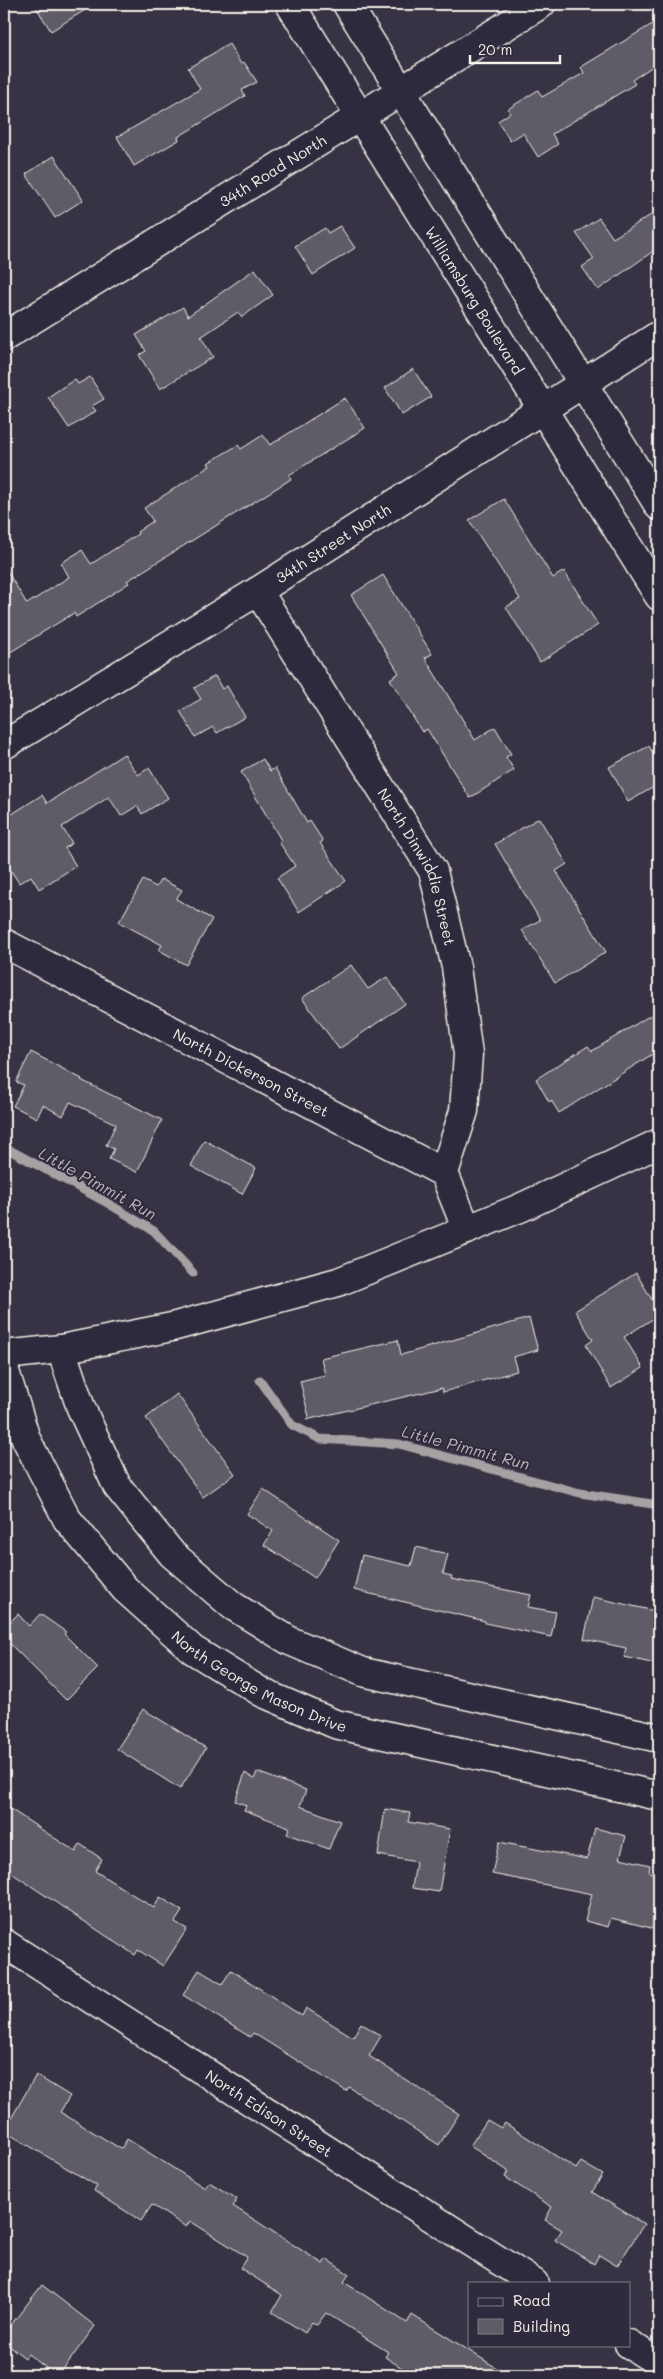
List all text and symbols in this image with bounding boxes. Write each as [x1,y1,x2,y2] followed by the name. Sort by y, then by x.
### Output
[470,32,560,64] scale bar
[478,39,512,59] text: 20 m
[215,130,330,211] street label: 34th Road North
[421,222,528,378] street label: Williamsburg Boulevard
[272,499,394,587] street label: 34th Street North
[373,784,460,947] street label: North Dinwiddie Street
[170,1023,333,1121] street label: North Dickerson Street
[35,1142,161,1224] water label: Little Pimmit Run
[400,1420,532,1474] water label: Little Pimmit Run
[168,1626,349,1736] street label: North George Mason Drive
[202,2065,337,2161] street label: North Edison Street
[468,2282,630,2346] legend
[513,2290,550,2310] text: Road
[513,2316,570,2336] text: Building

